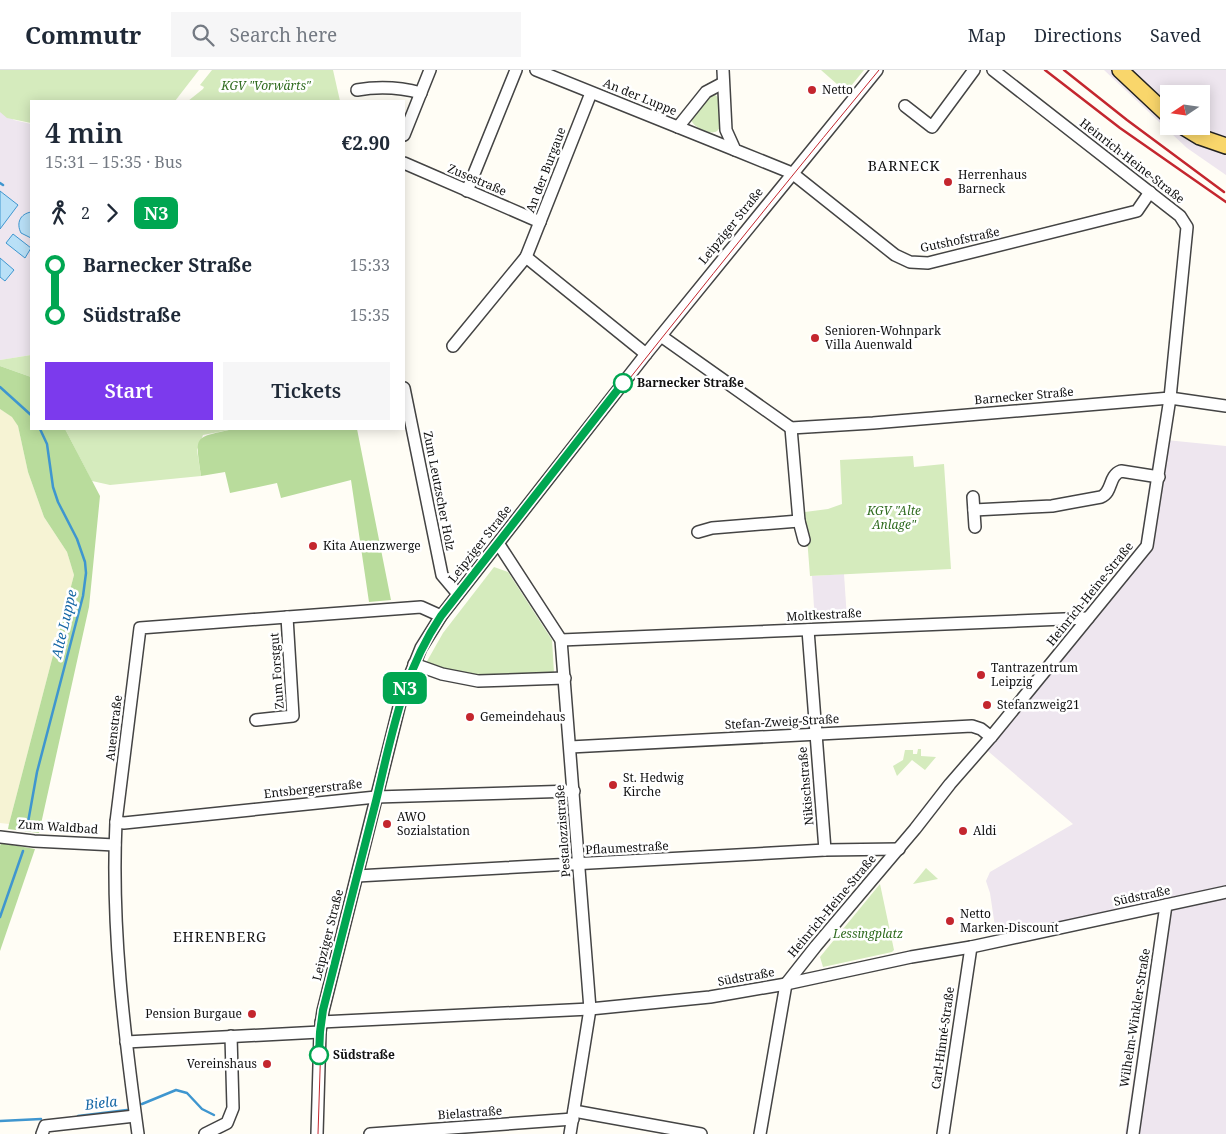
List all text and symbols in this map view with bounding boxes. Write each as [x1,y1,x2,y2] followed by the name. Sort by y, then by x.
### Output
[171,12,521,57] search box
[25,18,141,51] text: Commutr
[189,21,217,49] icon: search
[229,22,337,48] text: Search here
[968,23,1006,47] text: Map
[1034,23,1122,47] text: Directions
[1150,23,1201,47] text: Saved
[601,74,680,119] street label: An der Luppe
[220,77,312,94] park label: KGV "Vorwärts"
[822,81,853,98] place label: Netto
[806,84,818,96] marker: Netto
[1160,85,1210,135] north arrow
[1160,85,1210,135] map controls
[45,113,123,151] text: 4 min
[1076,114,1188,207] street label: Heinrich-Heine-Straße
[521,125,570,215] street label: An der Burgaue
[342,130,390,156] text: €2.90
[45,151,182,173] text: 15:31 – 15:35 · Bus
[868,156,940,175] district label: BARNECK
[445,159,509,200] street label: Zusestraße
[958,166,1027,197] place label: Herrenhaus Barneck
[942,176,954,188] marker: Herrenhaus Barneck
[694,184,767,267] street label: Leipziger Straße
[45,199,73,227] icon: walk
[98,199,126,227] icon: forward
[144,201,168,225] text: N3
[81,202,90,224] text: 2
[919,223,1001,256] street label: Gutshofstraße
[83,252,252,278] text: Barnecker Straße
[350,254,390,276] text: 15:33
[83,302,181,328] text: Südstraße
[350,304,390,326] text: 15:35
[825,322,942,353] place label: Senioren-Wohnpark Villa Auenwald
[809,332,821,344] marker: Senioren-Wohnpark Villa Auenwald
[45,362,213,420] button: Start
[223,362,390,420] button: Tickets
[613,373,633,393] marker: Barnecker Straße
[637,374,744,391] place label: Barnecker Straße
[974,383,1074,408] street label: Barnecker Straße
[420,430,459,552] street label: Zum Leutzscher Holz
[444,501,515,586] street label: Leipziger Straße
[866,502,921,533] park label: KGV "Alte Anlage"
[323,537,421,554] place label: Kita Auenzwerge
[1042,538,1137,649] street label: Heinrich-Heine-Straße
[307,540,319,552] marker: Kita Auenzwerge
[46,588,81,661] water label: Alte Luppe
[786,604,862,625] street label: Moltkestraße
[265,632,288,710] street label: Zum Forstgut
[991,659,1078,690] place label: Tantrazentrum Leipzig
[975,669,987,681] marker: Tantrazentrum Leipzig
[382,672,428,704] line badge: N3
[393,676,417,700] text: N3
[101,694,126,762] street label: Auenstraße
[997,696,1080,713] place label: Stefanzweig21
[981,699,993,711] marker: Stefanzweig21
[480,708,566,725] place label: Gemeindehaus
[724,710,840,733] street label: Stefan-Zweig-Straße
[464,711,476,723] marker: Gemeindehaus
[794,746,817,826] street label: Nikischstraße
[623,769,684,800] place label: St. Hedwig Kirche
[263,775,363,802] street label: Entsbergerstraße
[607,779,619,791] marker: St. Hedwig Kirche
[551,784,574,878] street label: Pestalozzistraße
[397,808,470,839] place label: AWO Sozialstation
[17,815,99,838] street label: Zum Waldbad
[381,818,393,830] marker: AWO Sozialstation
[973,822,997,839] place label: Aldi
[957,825,969,837] marker: Aldi
[585,837,669,858] street label: Pflaumestraße
[784,851,880,961] street label: Heinrich-Heine-Straße
[1112,881,1172,910] street label: Südstraße
[308,887,347,982] street label: Leipziger Straße
[960,905,1059,936] place label: Netto Marken-Discount
[944,915,956,927] marker: Netto Marken-Discount
[832,925,903,942] park label: Lessingplatz
[173,927,267,946] district label: EHRENBERG
[1115,947,1154,1089] street label: Wilhelm-Winkler-Straße
[716,963,776,990] street label: Südstraße
[927,986,958,1090] street label: Carl-Hinné-Straße
[145,1005,242,1022] place label: Pension Burgaue
[246,1008,258,1020] marker: Pension Burgaue
[309,1045,329,1065] marker: Südstraße
[333,1046,395,1063] place label: Südstraße
[187,1055,257,1072] place label: Vereinshaus
[261,1058,273,1070] marker: Vereinshaus
[83,1091,119,1114] water label: Biela
[437,1102,503,1123] street label: Bielastraße

